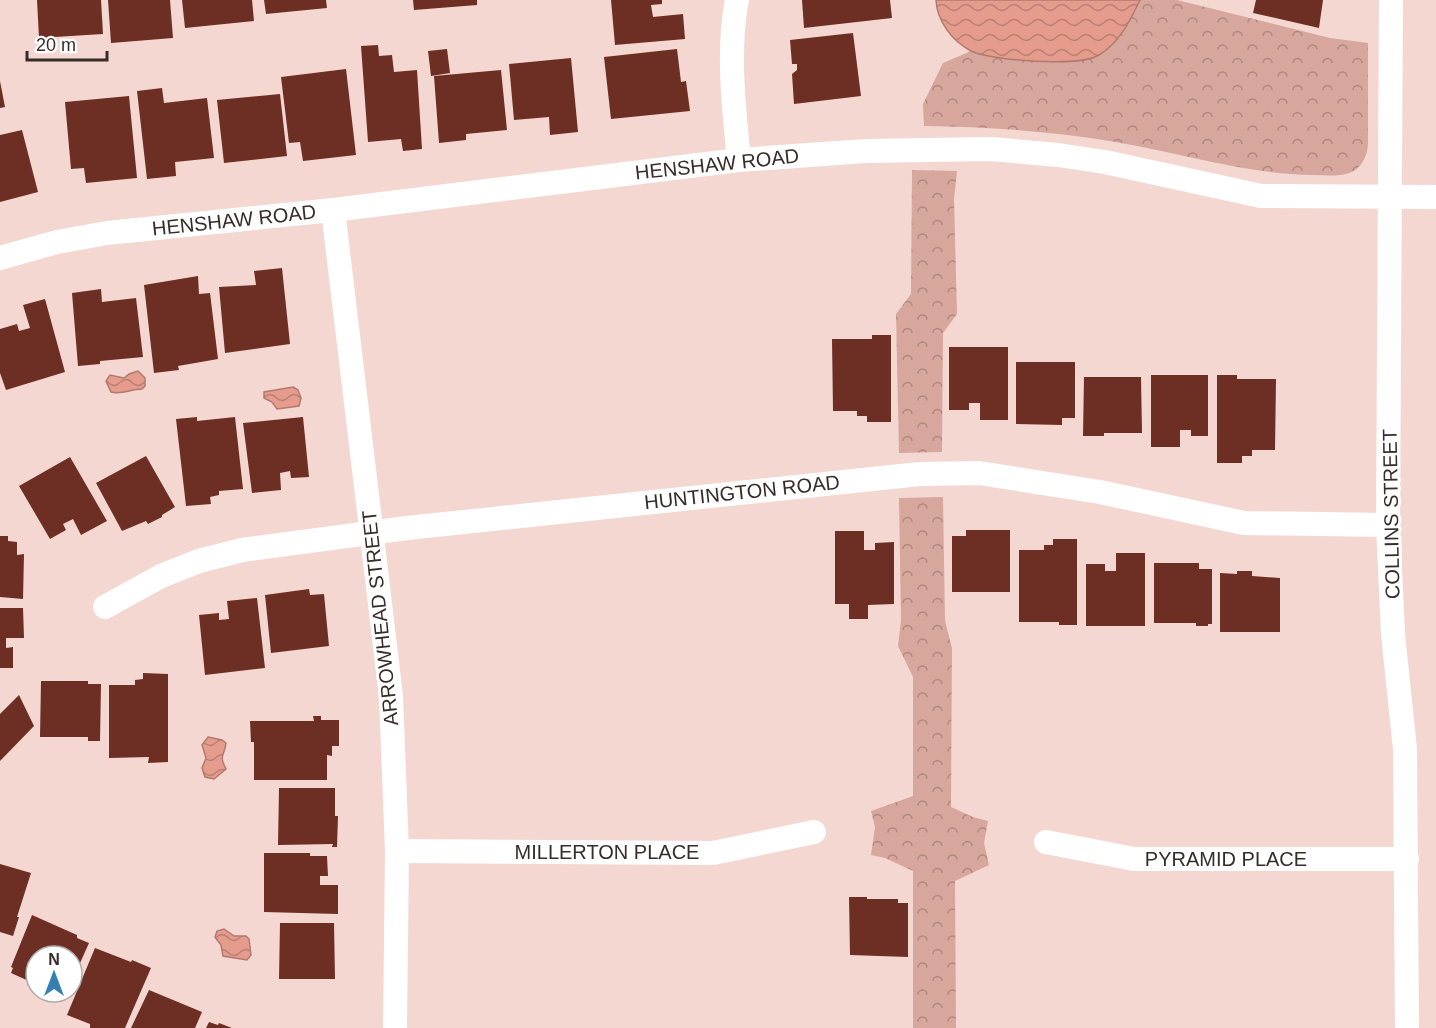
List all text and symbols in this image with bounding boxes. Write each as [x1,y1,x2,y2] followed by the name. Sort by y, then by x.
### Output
[27,24,106,62] scale bar
[36,35,76,55] text: 20 m
[634,144,800,184] street label: HENSHAW ROAD
[151,200,317,240] street label: HENSHAW ROAD
[1379,429,1403,599] street label: COLLINS STREET
[643,471,841,513] street label: HUNTINGTON ROAD
[358,509,402,727] street label: ARROWHEAD STREET
[515,841,699,863] street label: MILLERTON PLACE
[1145,848,1307,870] street label: PYRAMID PLACE
[24,944,84,1004] north arrow
[48,951,60,968] text: N

